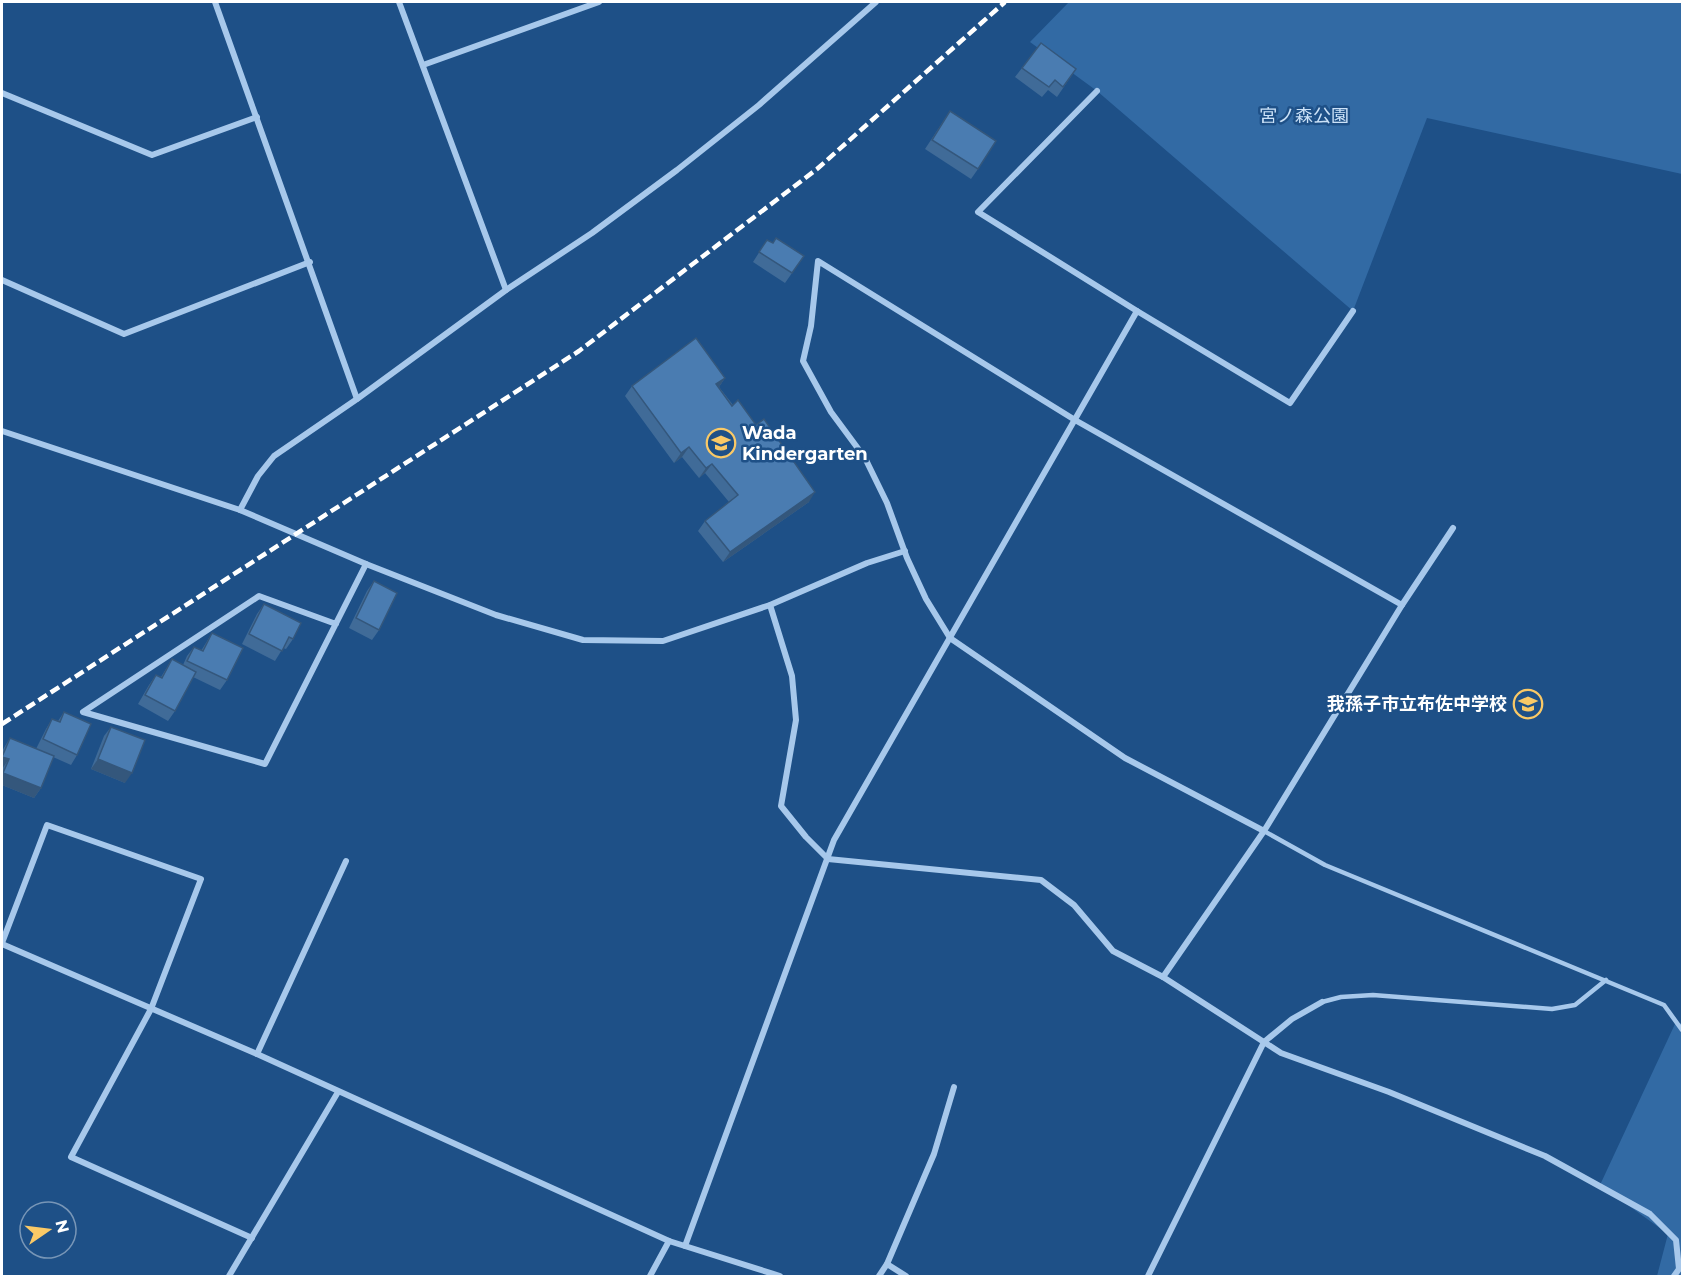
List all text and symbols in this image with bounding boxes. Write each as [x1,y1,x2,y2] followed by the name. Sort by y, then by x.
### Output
[1259,105,1349,127] park label: 宮ノ森公園
[742,422,868,465] place label: Wada Kindergarten
[705,427,737,459] school or university icon: Wada Kindergarten
[1512,688,1544,720] school or university icon: 我孫子市立布佐中学校
[1327,693,1507,715] place label: 我孫子市立布佐中学校
[18,1200,78,1260] north arrow
[51,1218,73,1235] text: N

